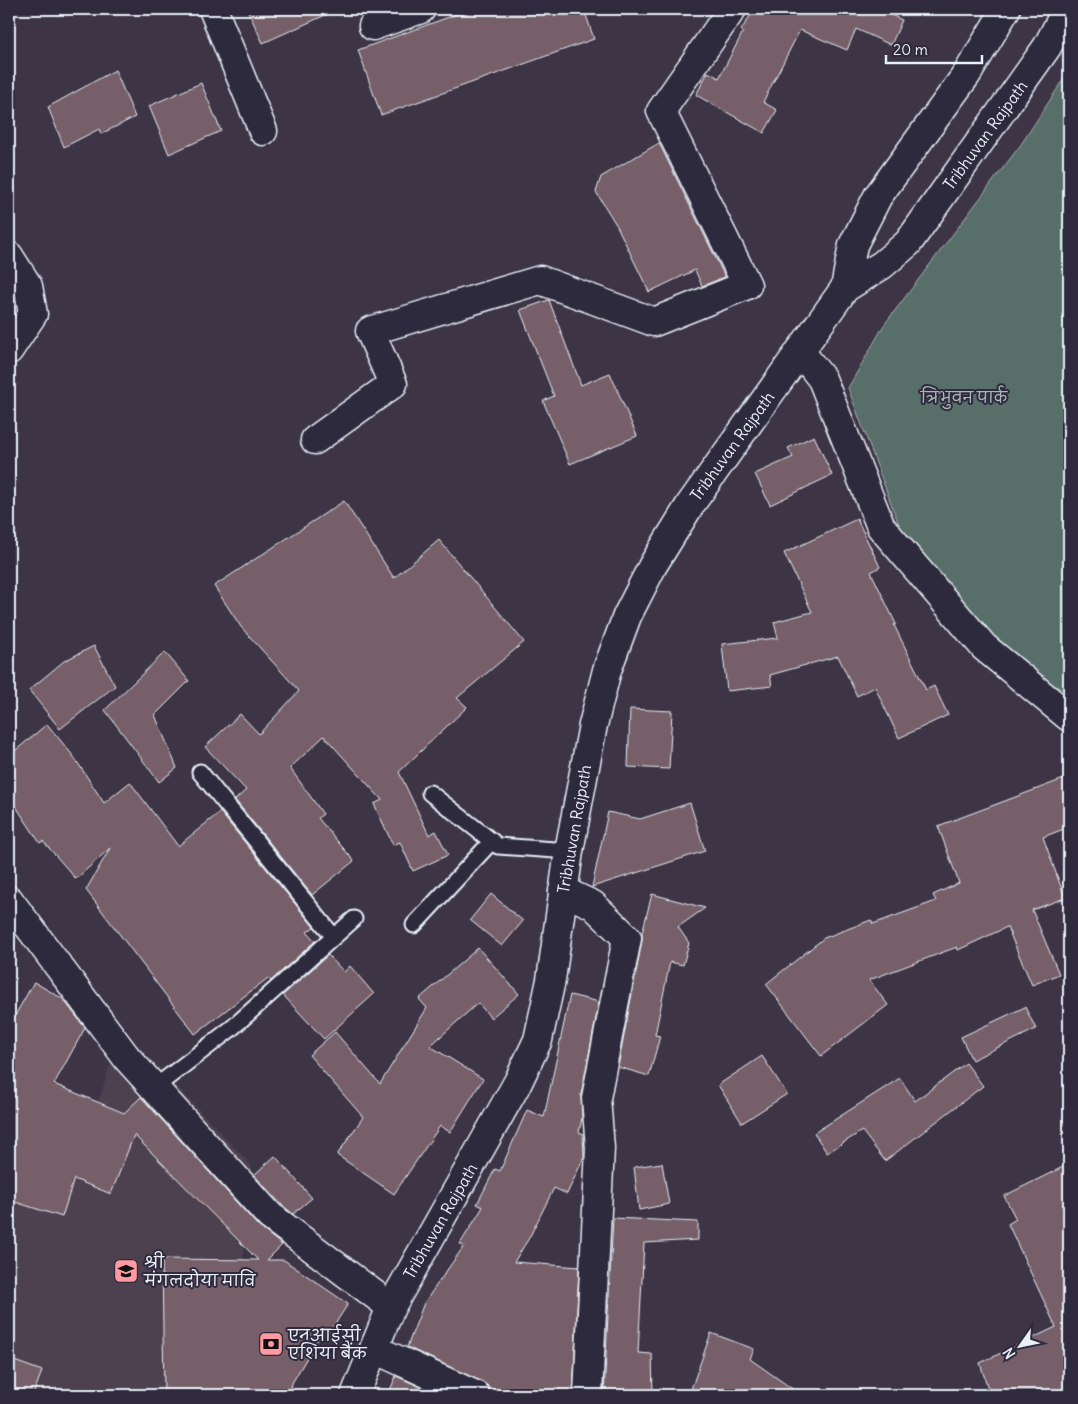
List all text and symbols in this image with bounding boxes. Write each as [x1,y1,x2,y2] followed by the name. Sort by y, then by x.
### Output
[886,32,982,64] scale bar
[893,40,928,59] text: 20 m
[939,76,1031,194] street label: Tribhuvan Rajpath
[920,385,1009,410] park label: त्रिभुवन पार्क
[686,387,778,505] street label: Tribhuvan Rajpath
[553,763,595,895] street label: Tribhuvan Rajpath
[399,1160,481,1282] street label: Tribhuvan Rajpath
[143,1251,257,1290] place label: श्री मंगलदोया मावि
[113,1258,139,1284] school or university icon: श्री मंगलदोया मावि
[996,1322,1046,1372] north arrow
[287,1324,368,1363] place label: एनआईसी एशिया बैंक
[258,1331,284,1357] bank icon: एनआईसी एशिया बैंक
[999,1344,1019,1362] text: N

